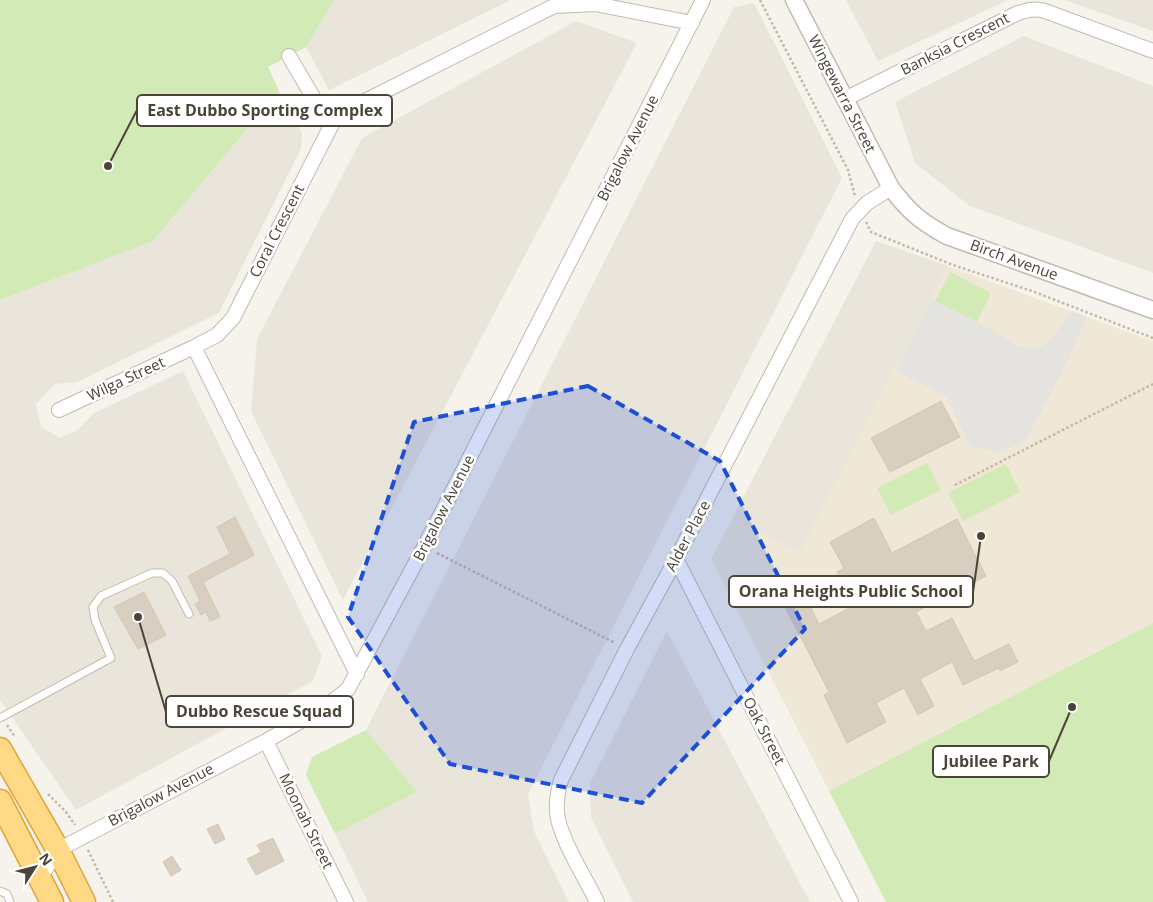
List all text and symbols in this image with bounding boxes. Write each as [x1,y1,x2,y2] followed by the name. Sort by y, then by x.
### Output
[897,7,1012,79] street label: Banksia Crescent
[805,31,881,156] street label: Wingewarra Street
[592,91,662,204] street label: Brigalow Avenue
[137,95,392,126] callout: East Dubbo Sporting Complex
[147,99,384,121] text: East Dubbo Sporting Complex
[244,181,308,280] street label: Coral Crescent
[968,234,1061,284] street label: Birch Avenue
[83,351,168,405] street label: Wilga Street
[408,451,478,564] street label: Brigalow Avenue
[660,497,714,575] street label: Alder Place
[729,576,973,607] callout: Orana Heights Public School
[739,580,963,602] text: Orana Heights Public School
[739,693,791,768] street label: Oak Street
[166,696,353,727] callout: Dubbo Rescue Squad
[176,700,342,722] text: Dubbo Rescue Squad
[933,746,1049,777] callout: Jubilee Park
[941,750,1039,772] text: Jubilee Park
[104,758,217,830] street label: Brigalow Avenue
[275,769,339,872] street label: Moonah Street
[10,842,60,892] north arrow
[35,849,57,869] text: N

